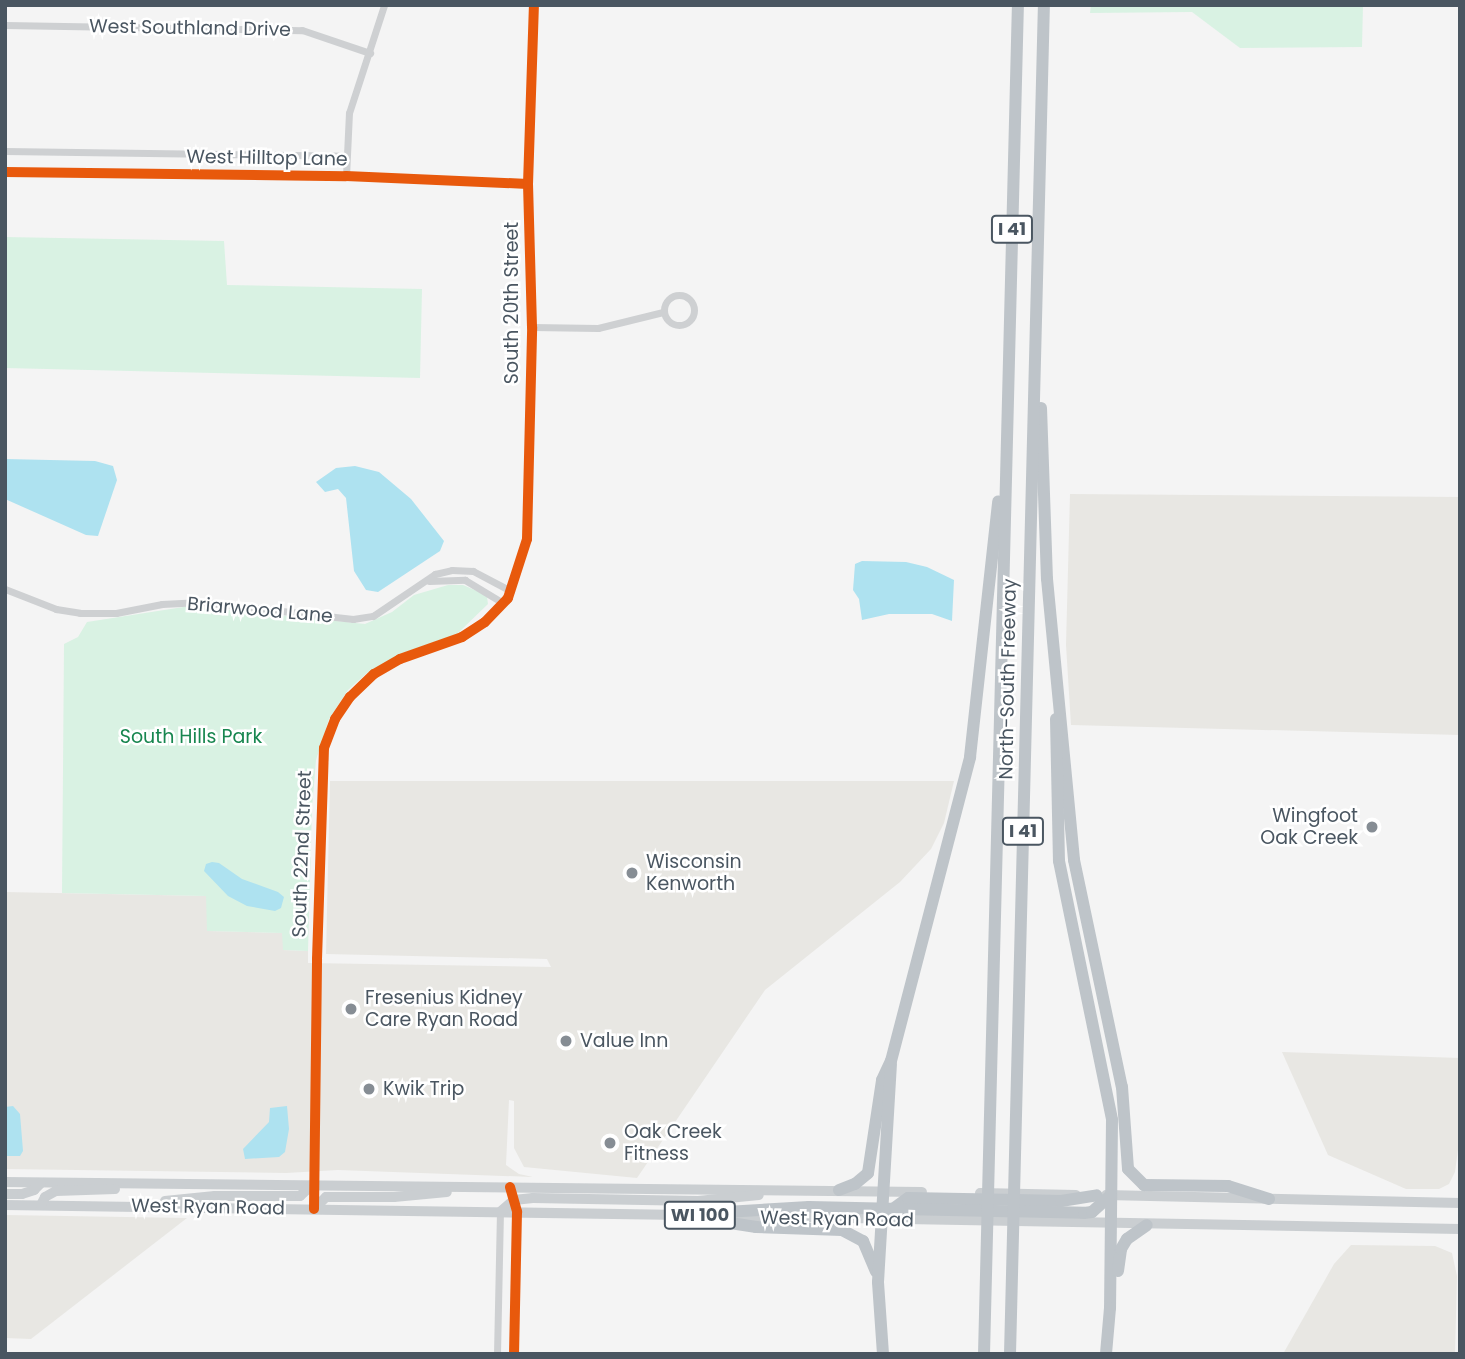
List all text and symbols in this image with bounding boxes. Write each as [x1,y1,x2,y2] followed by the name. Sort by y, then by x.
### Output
[89,15,291,41] street label: West Southland Drive
[186,145,348,171] street label: West Hilltop Lane
[989,214,1035,244] road number: I 41
[501,222,523,384] street label: South 20th Street
[995,578,1021,780] street label: North-South Freeway
[186,592,334,628] street label: Briarwood Lane
[120,726,262,748] park label: South Hills Park
[288,770,316,938] street label: South 22nd Street
[1260,805,1358,849] place label: Wingfoot Oak Creek
[1000,816,1046,846] road number: I 41
[1364,819,1380,835] marker: Wingfoot Oak Creek
[646,851,742,895] place label: Wisconsin Kenworth
[624,865,640,881] marker: Wisconsin Kenworth
[365,987,523,1031] place label: Fresenius Kidney Care Ryan Road
[343,1001,359,1017] marker: Fresenius Kidney Care Ryan Road
[580,1030,668,1052] place label: Value Inn
[558,1033,574,1049] marker: Value Inn
[383,1078,464,1100] place label: Kwik Trip
[361,1081,377,1097] marker: Kwik Trip
[624,1121,722,1165] place label: Oak Creek Fitness
[602,1135,618,1151] marker: Oak Creek Fitness
[131,1194,285,1220] street label: West Ryan Road
[663,1200,737,1230] road number: WI 100
[760,1206,914,1232] street label: West Ryan Road

